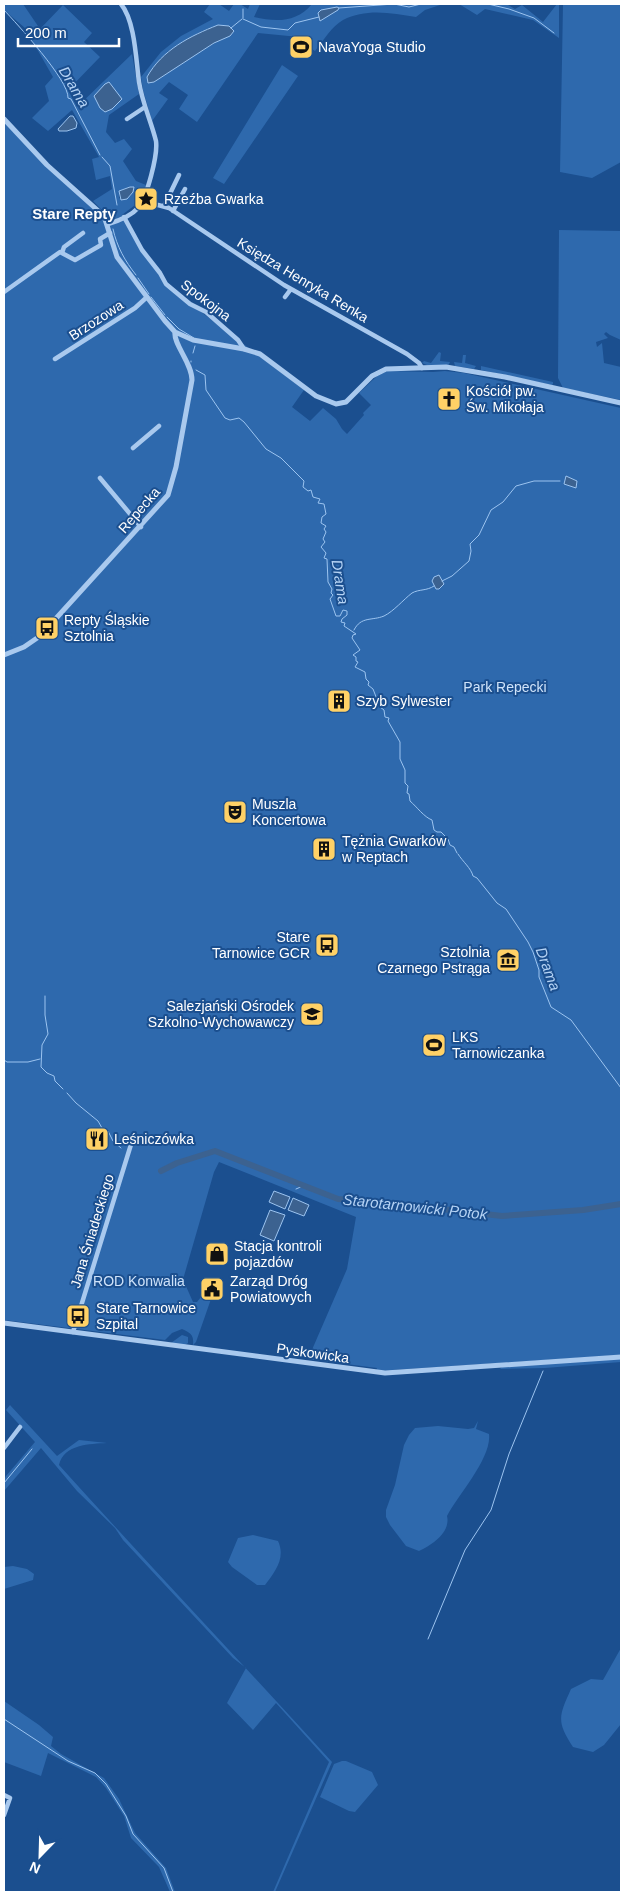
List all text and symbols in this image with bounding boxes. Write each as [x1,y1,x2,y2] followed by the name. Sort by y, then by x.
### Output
[18,15,119,47] scale bar
[25,24,67,41] text: 200 m
[288,34,314,60] sports icon: NavaYoga Studio
[318,39,426,55] place label: NavaYoga Studio
[56,63,93,110] water label: Drama
[133,186,159,212] place icon: Rzeźba Gwarka
[164,191,264,207] place label: Rzeźba Gwarka
[32,205,116,222] district label: Stare Repty
[235,234,372,326] street label: Księdza Henryka Renka
[178,276,234,324] street label: Spokojna
[66,296,126,343] street label: Brzozowa
[466,383,544,415] place label: Kościół pw. Św. Mikołaja
[436,386,462,412] church icon: Kościół pw. Św. Mikołaja
[115,484,163,536] street label: Repecka
[329,558,352,605] water label: Drama
[64,611,150,644] place label: Repty Śląskie Sztolnia
[34,615,60,641] bus stop icon: Repty Śląskie Sztolnia
[463,679,547,695] park label: Park Repecki
[326,688,352,714] building icon: Szyb Sylwester
[356,693,452,709] place label: Szyb Sylwester
[252,796,326,828] place label: Muszla Koncertowa
[222,799,248,825] theatre icon: Muszla Koncertowa
[341,833,447,865] place label: Tężnia Gwarków w Reptach
[311,836,337,862] building icon: Tężnia Gwarków w Reptach
[212,929,310,961] place label: Stare Tarnowice GCR
[314,932,340,958] bus stop icon: Stare Tarnowice GCR
[377,944,490,976] place label: Sztolnia Czarnego Pstrąga
[533,945,564,993] water label: Drama
[495,947,521,973] museum icon: Sztolnia Czarnego Pstrąga
[148,998,295,1030] place label: Salezjański Ośrodek Szkolno-Wychowawczy
[299,1001,325,1027] school or university icon: Salezjański Ośrodek Szkolno-Wychowawczy
[452,1029,545,1061] place label: LKS Tarnowiczanka
[421,1032,447,1058] sports icon: LKS Tarnowiczanka
[84,1126,110,1152] restaurant icon: Leśniczówka
[114,1131,194,1147] place label: Leśniczówka
[66,1172,117,1290] street label: Jana Śniadeckiego
[342,1190,490,1223] water label: Starotarnowicki Potok
[234,1238,322,1270] place label: Stacja kontroli pojazdów
[204,1241,230,1267] shop icon: Stacja kontroli pojazdów
[93,1273,185,1289] park label: ROD Konwalia
[230,1273,312,1305] place label: Zarząd Dróg Powiatowych
[199,1276,225,1302] public building icon: Zarząd Dróg Powiatowych
[96,1300,196,1332] place label: Stare Tarnowice Szpital
[65,1303,91,1329] bus stop icon: Stare Tarnowice Szpital
[276,1340,351,1366] street label: Pyskowicka
[15,1831,65,1881] north arrow
[27,1859,43,1877] text: N

